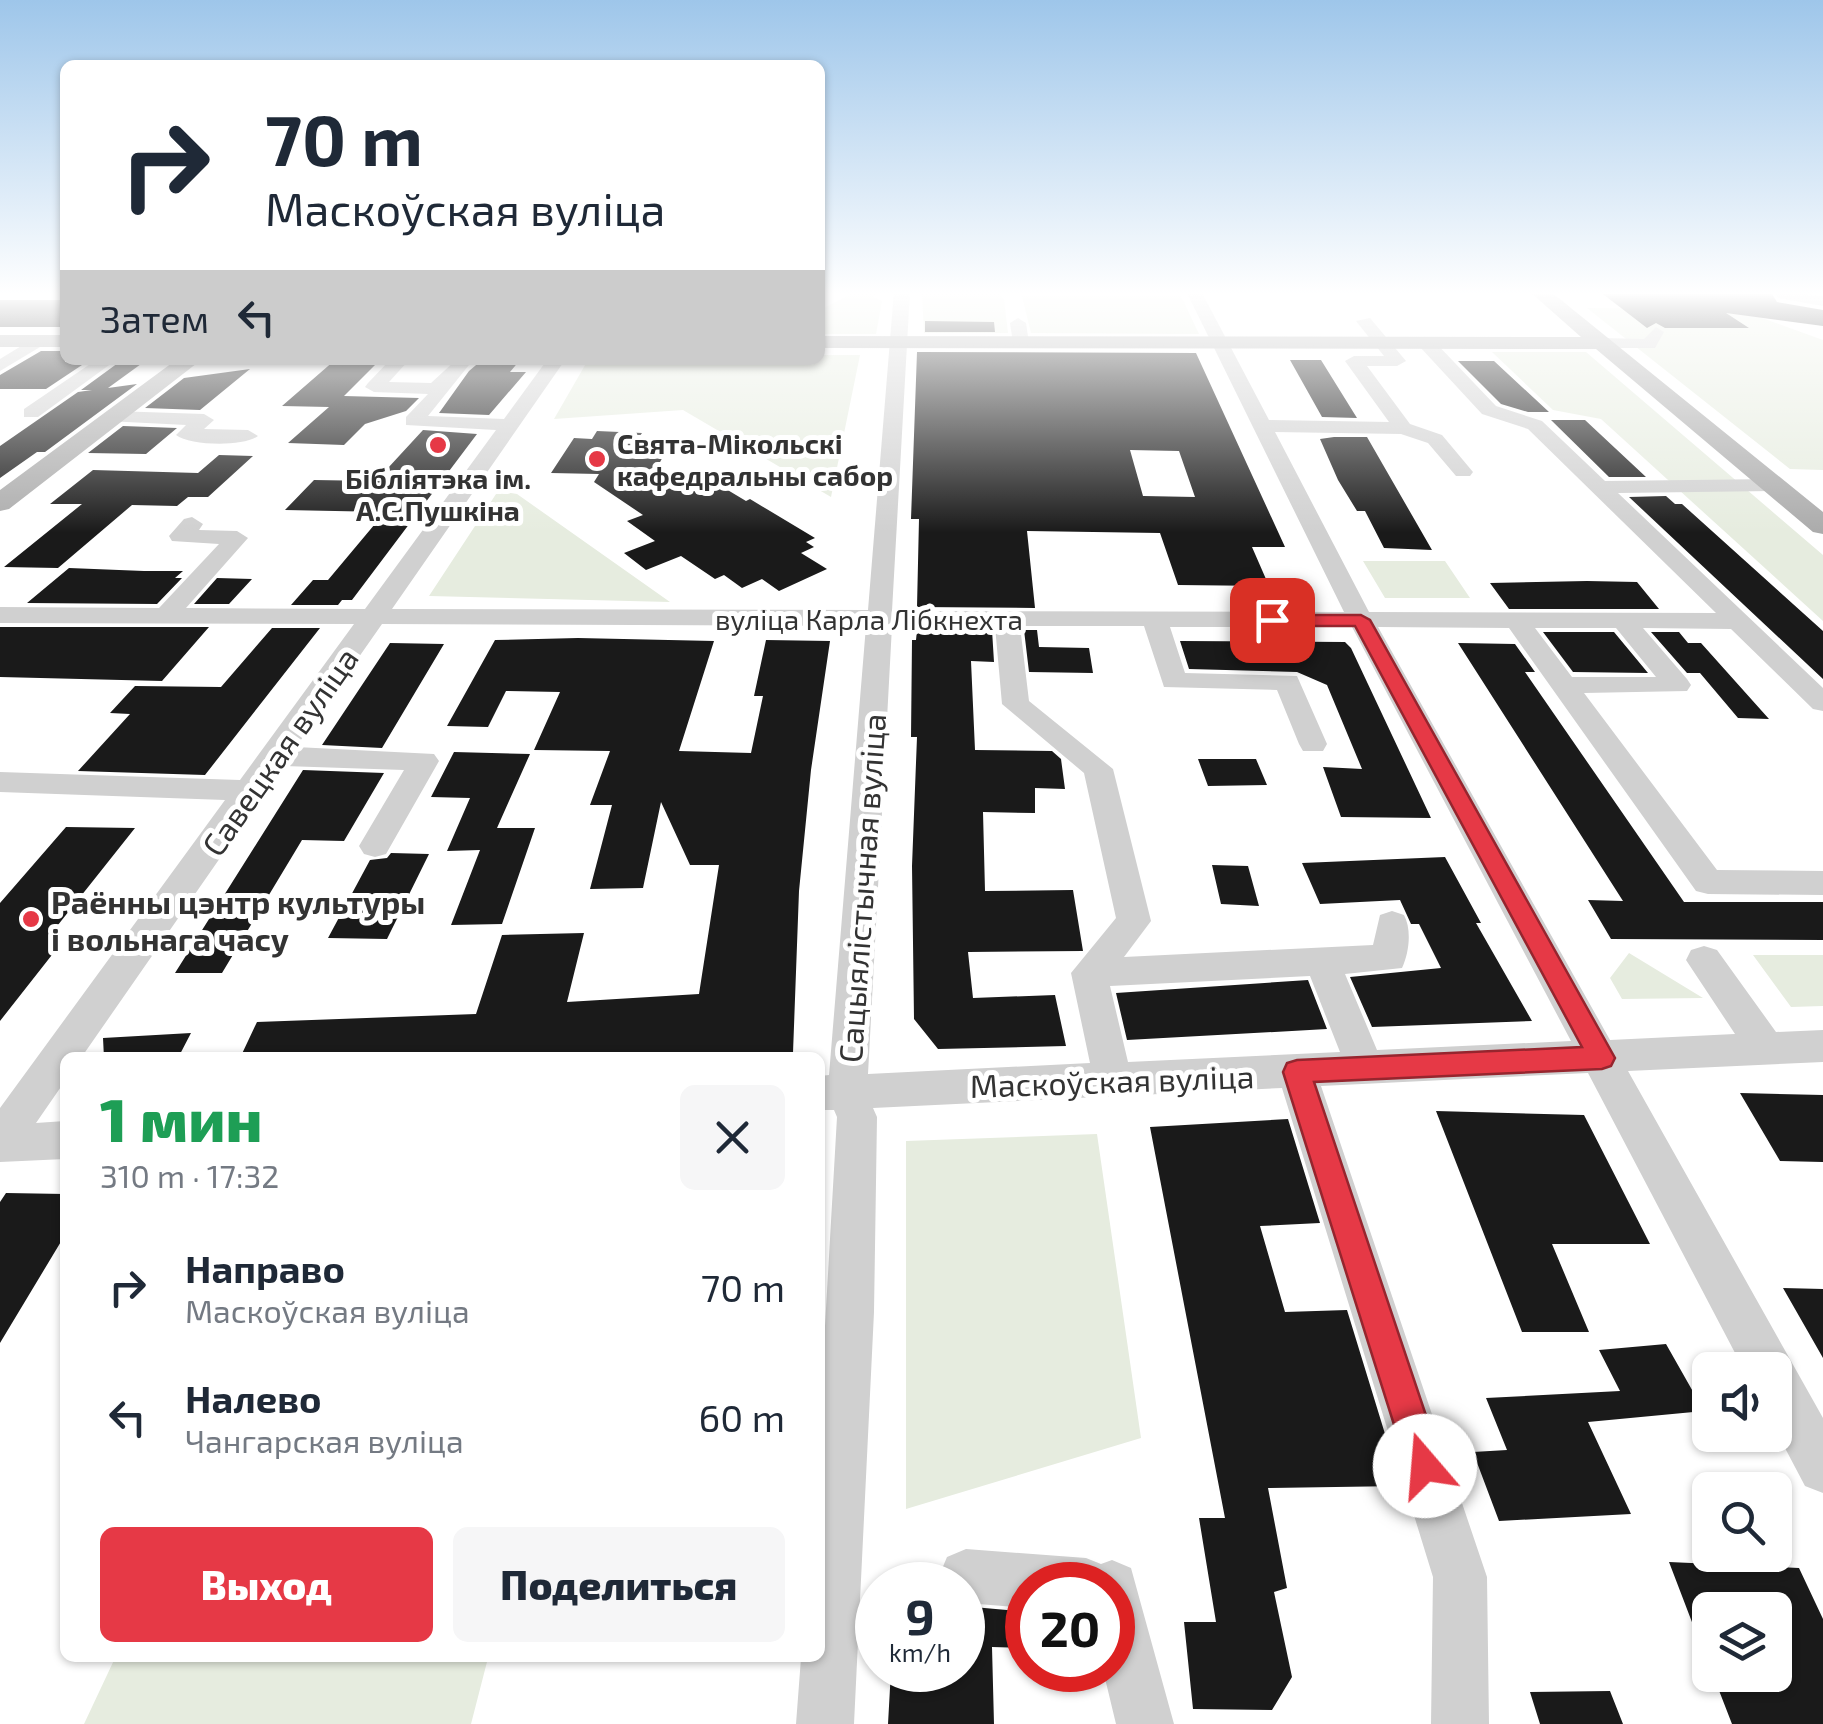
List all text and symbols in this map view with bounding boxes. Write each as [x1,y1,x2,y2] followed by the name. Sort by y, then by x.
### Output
[265,96,423,180] text: 70 m
[100,100,230,230] icon: right
[265,181,665,235] text: Маскоўская вуліца
[229,290,284,345] icon: left
[100,295,209,341] text: Затем
[617,426,893,492] place label: Свята-Мікольскі кафедральны сабор
[427,434,449,456] marker: Бібліятэка ім. А.С.Пушкіна
[586,448,608,470] marker: Свята-Мікольскі кафедральны сабор
[345,461,531,527] place label: Бібліятэка ім. А.С.Пушкіна
[1230,578,1315,663] pin
[1245,593,1300,648] icon: arrive
[715,602,1023,636] street label: вуліца Карла Лібкнехта
[193,640,366,863] street label: Савецкая вуліца
[830,712,893,1064] street label: Сацыялістычная вуліца
[51,882,425,958] place label: Раённы цэнтр культуры і вольнага часу
[20,908,42,930] marker: Раённы цэнтр культуры і вольнага часу
[969,1056,1255,1105] street label: Маскоўская вуліца
[100,1082,263,1154] text: 1 мин
[680,1085,785,1190] button: close
[100,1156,279,1194] text: 310 m · 17:32
[185,1245,345,1291] text: Направо
[100,1260,155,1315] icon: right
[701,1264,785,1310] text: 70 m
[185,1291,470,1329] text: Маскоўская вуліца
[1692,1352,1792,1692] map controls
[1692,1352,1792,1452] button: sound
[185,1375,321,1421] text: Налево
[100,1390,155,1445] icon: left
[699,1394,785,1440] text: 60 m
[1373,1414,1477,1518] position arrow
[185,1421,464,1459] text: Чангарская вуліца
[1692,1472,1792,1572] button: search
[100,1527,433,1642] button: Выход
[453,1527,785,1642] button: Поделиться
[1005,1562,1135,1692] speed limit sign: 20
[905,1585,935,1645] text: 9
[1692,1592,1792,1692] button: layers
[889,1637,951,1667] text: km/h

